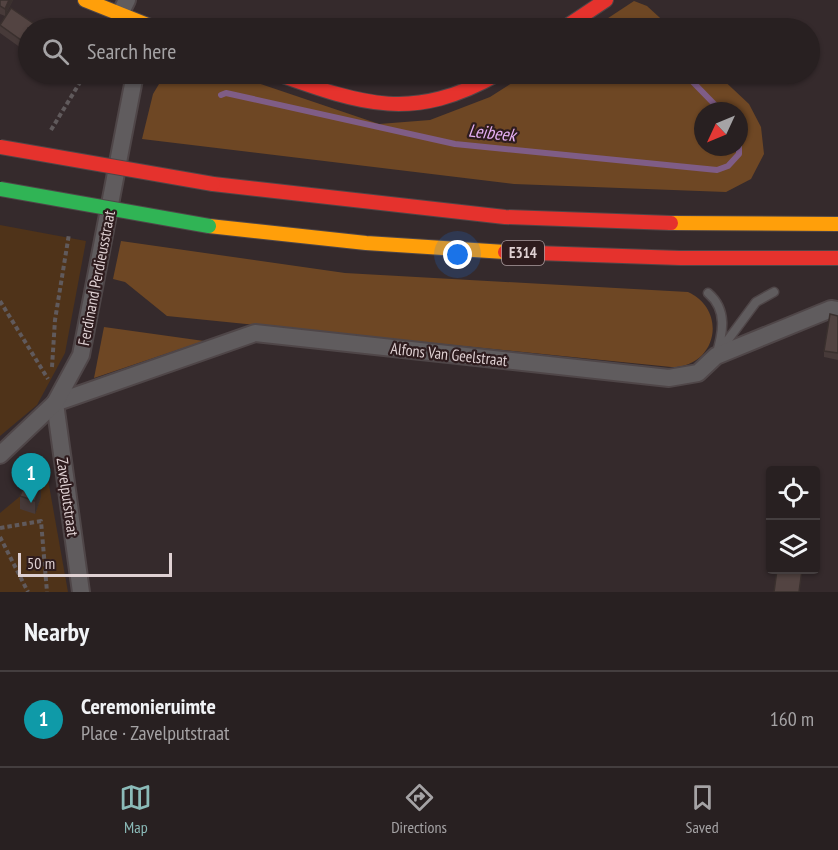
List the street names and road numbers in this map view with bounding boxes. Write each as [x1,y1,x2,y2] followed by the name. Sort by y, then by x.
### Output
[73,208,119,347] street label: Ferdinand Perdieusstraat
[502,241,544,265] road number: E314
[390,338,509,370] street label: Alfons Van Geelstraat
[53,456,84,538] street label: Zavelputstraat

